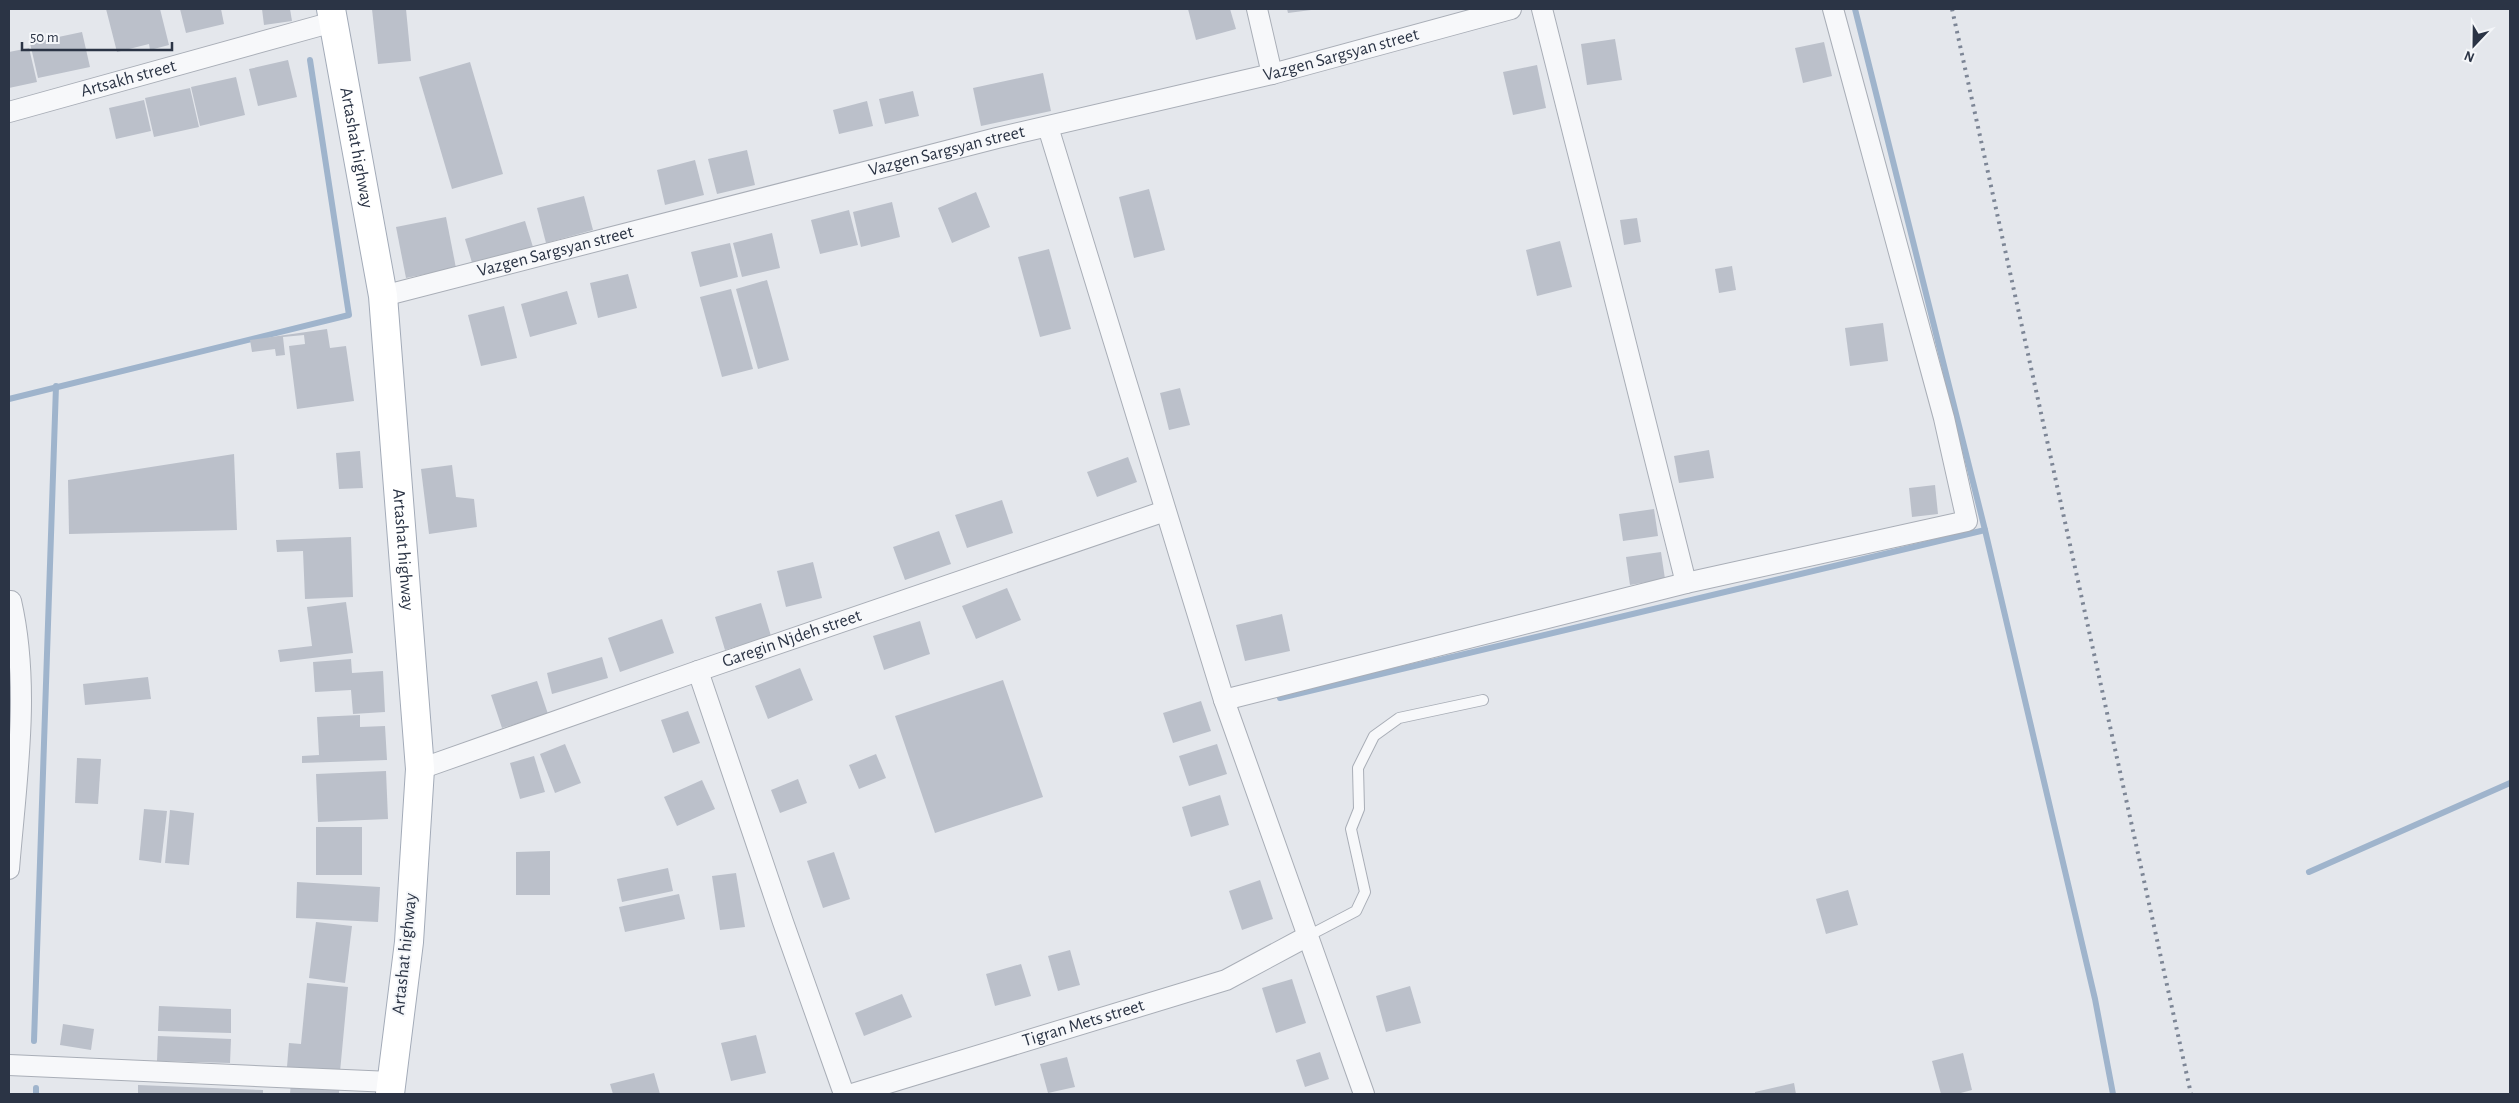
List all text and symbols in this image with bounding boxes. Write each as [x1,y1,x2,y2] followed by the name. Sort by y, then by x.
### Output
[22,20,172,52] scale bar
[2449,20,2499,70] north arrow
[1262,25,1421,85] street label: Vazgen Sargsyan street
[30,30,59,45] text: 50 m
[2462,48,2477,64] text: N
[79,57,178,101] street label: Artsakh street
[336,86,376,210] street label: Artashat highway
[867,123,1027,180] street label: Vazgen Sargsyan street
[476,223,635,280] street label: Vazgen Sargsyan street
[389,488,417,612] street label: Artashat highway
[720,607,864,671] street label: Garegin Njdeh street
[390,892,420,1016] street label: Artashat highway
[1021,996,1147,1050] street label: Tigran Mets street

